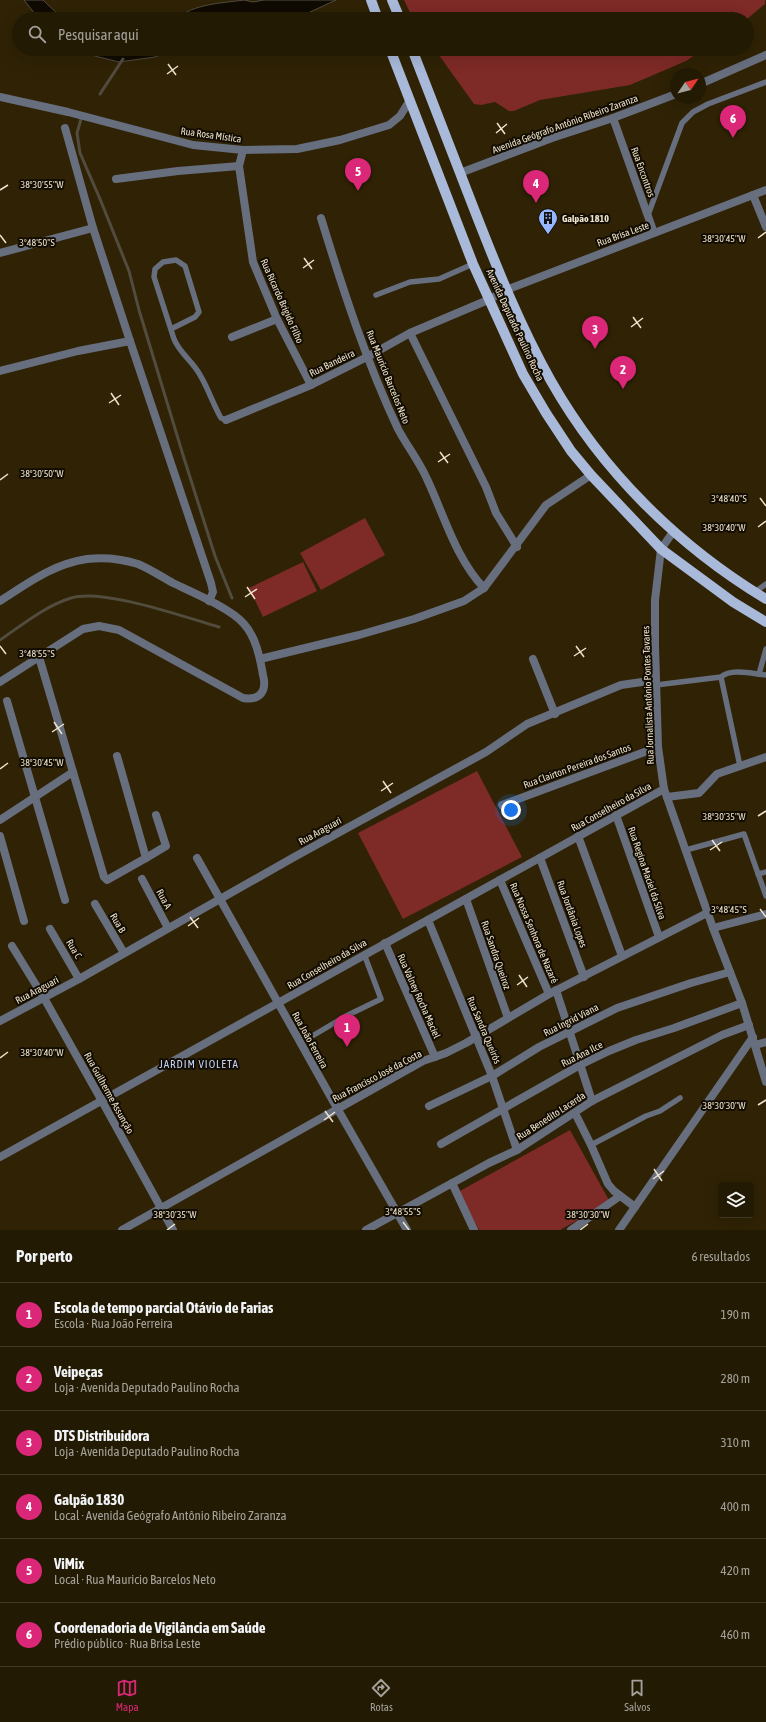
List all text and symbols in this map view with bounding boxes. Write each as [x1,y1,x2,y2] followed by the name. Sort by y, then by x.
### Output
[12,12,754,56] search box
[26,23,48,45] icon: search
[58,26,139,43] text: Pesquisar aqui
[670,68,706,104] north arrow
[491,92,640,156] street label: Avenida Geógrafo Antônio Ribeiro Zaranza
[720,105,746,138] pin: 6
[180,125,242,145] street label: Rua Rosa Mística
[629,146,657,199] street label: Rua Encontros
[345,158,371,191] pin: 5
[523,170,549,203] pin: 4
[20,179,64,190] text: 38°30'55"W
[537,207,559,235] building icon: Galpão 1810
[562,213,609,224] place label: Galpão 1810
[595,219,651,249] street label: Rua Brisa Leste
[702,233,746,244] text: 38°30'45"W
[19,237,55,248] text: 3°48'50"S
[258,257,306,345] street label: Rua Ricardo Brigido Filho
[484,267,546,383] street label: Avenida Deputado Paulino Rocha
[582,316,608,349] pin: 3
[364,329,412,426] street label: Rua Mauricio Barcelos Neto
[308,347,357,379] street label: Rua Bandeira
[610,356,636,389] pin: 2
[20,468,64,479] text: 38°30'50"W
[711,493,747,504] text: 3°48'40"S
[702,522,746,533] text: 38°30'40"W
[640,625,656,764] street label: Rua Jornalista Antônio Pontes Tavares
[19,648,55,659] text: 3°48'55"S
[522,741,633,791] street label: Rua Clairton Pereira dos Santos
[20,757,64,768] text: 38°30'45"W
[569,780,653,834] street label: Rua Conselheiro da Silva
[501,800,521,820] your location
[702,811,746,822] text: 38°30'35"W
[297,815,343,847] street label: Rua Araguari
[626,825,668,921] street label: Rua Regina Maciel da Silva
[555,879,589,950] street label: Rua Jordânia Lopes
[508,881,560,985] street label: Rua Nossa Senhora de Nazaré
[154,887,174,911] street label: Rua A
[711,904,747,915] text: 3°48'45"S
[108,911,128,935] street label: Rua B
[479,919,513,991] street label: Rua Sandra Queiroz
[64,937,84,961] street label: Rua C
[285,937,369,991] street label: Rua Conselheiro da Silva
[395,952,443,1040] street label: Rua Valney Rocha Maciel
[14,974,60,1006] street label: Rua Araguari
[465,995,503,1066] street label: Rua Sandra Queirós
[542,1001,601,1039] street label: Rua Ingrid Viana
[290,1010,330,1071] street label: Rua João Ferreira
[334,1014,360,1047] pin: 1
[559,1039,605,1069] street label: Rua Ana Ilce
[20,1047,64,1058] text: 38°30'40"W
[330,1048,424,1104] street label: Rua Francisco José da Costa
[82,1051,136,1136] street label: Rua Guilherme Assunção
[159,1058,239,1070] district label: JARDIM VIOLETA
[515,1090,588,1142] street label: Rua Benedito Lacerda
[702,1100,746,1111] text: 38°30'30"W
[718,1182,754,1218] map controls
[718,1182,754,1218] button: layers
[385,1206,421,1217] text: 3°48'55"S
[153,1209,197,1220] text: 38°30'35"W
[566,1209,610,1220] text: 38°30'30"W
[16,1246,73,1266] text: Por perto
[691,1249,750,1264] text: 6 resultados
[54,1299,273,1316] text: Escola de tempo parcial Otávio de Farias
[26,1307,32,1322] text: 1
[721,1307,750,1322] text: 190 m
[54,1316,173,1331] text: Escola · Rua João Ferreira
[54,1363,103,1380] text: Veipeças
[26,1371,32,1386] text: 2
[721,1371,750,1386] text: 280 m
[54,1380,240,1395] text: Loja · Avenida Deputado Paulino Rocha
[54,1427,149,1444] text: DTS Distribuidora
[26,1435,32,1450] text: 3
[721,1435,750,1450] text: 310 m
[54,1444,240,1459] text: Loja · Avenida Deputado Paulino Rocha
[54,1491,124,1508] text: Galpão 1830
[26,1499,32,1514] text: 4
[721,1499,750,1514] text: 400 m
[54,1508,287,1523] text: Local · Avenida Geógrafo Antônio Ribeiro Zaranza
[54,1555,84,1572] text: ViMix
[26,1563,32,1578] text: 5
[721,1563,750,1578] text: 420 m
[54,1572,216,1587] text: Local · Rua Mauricio Barcelos Neto
[54,1619,266,1636] text: Coordenadoria de Vigilância em Saúde
[26,1627,32,1642] text: 6
[721,1627,750,1642] text: 460 m
[54,1636,200,1651] text: Prédio público · Rua Brisa Leste
[116,1677,139,1713] tab: Mapa
[370,1677,393,1713] tab: Rotas
[624,1677,650,1713] tab: Salvos

